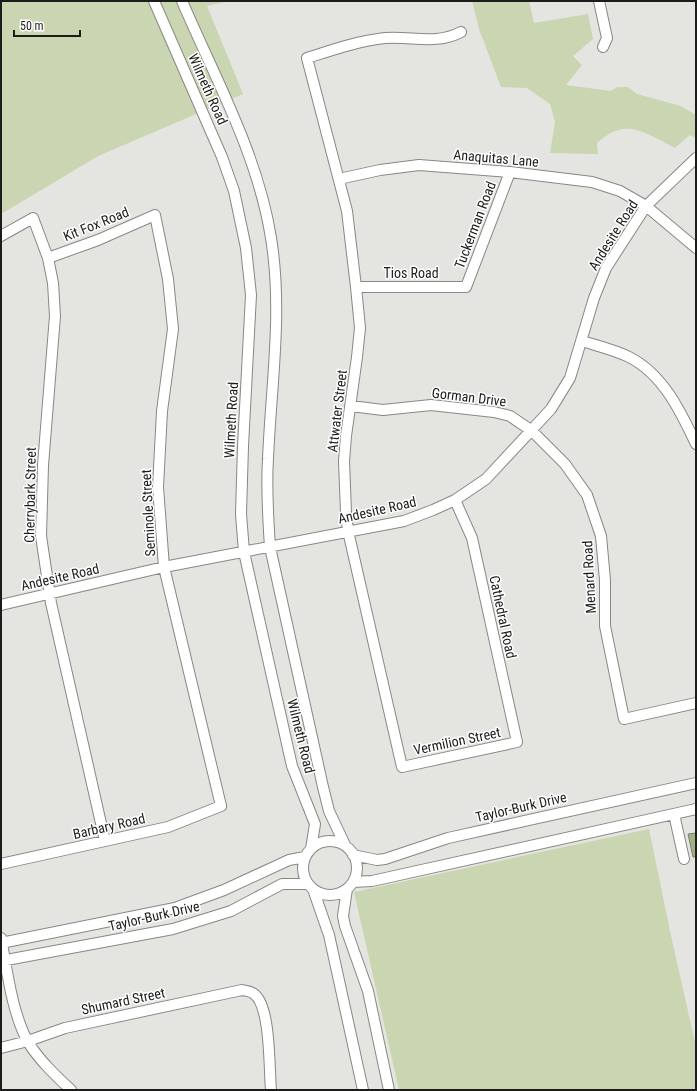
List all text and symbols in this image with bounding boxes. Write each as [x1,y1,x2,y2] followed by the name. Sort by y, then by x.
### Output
[14,12,80,38] scale bar
[20,19,44,33] text: 50 m
[185,51,231,127] street label: Wilmeth Road
[453,146,540,170] street label: Anaquitas Lane
[451,179,499,271] street label: Tuckerman Road
[585,197,641,273] street label: Andesite Road
[61,204,131,244] street label: Kit Fox Road
[383,265,439,281] street label: Tios Road
[324,369,350,453] street label: Attwater Street
[221,381,241,459] street label: Wilmeth Road
[431,385,507,410] street label: Gorman Drive
[21,447,39,543] street label: Cherrybark Street
[138,469,158,557] street label: Seminole Street
[336,493,418,527] street label: Andesite Road
[579,540,599,614] street label: Menard Road
[19,560,101,594] street label: Andesite Road
[486,574,520,660] street label: Cathedral Road
[284,697,318,775] street label: Wilmeth Road
[412,724,502,758] street label: Vermilion Street
[474,789,569,825] street label: Taylor-Burk Drive
[71,810,147,842] street label: Barbary Road
[107,898,202,934] street label: Taylor-Burk Drive
[80,984,166,1018] street label: Shumard Street

